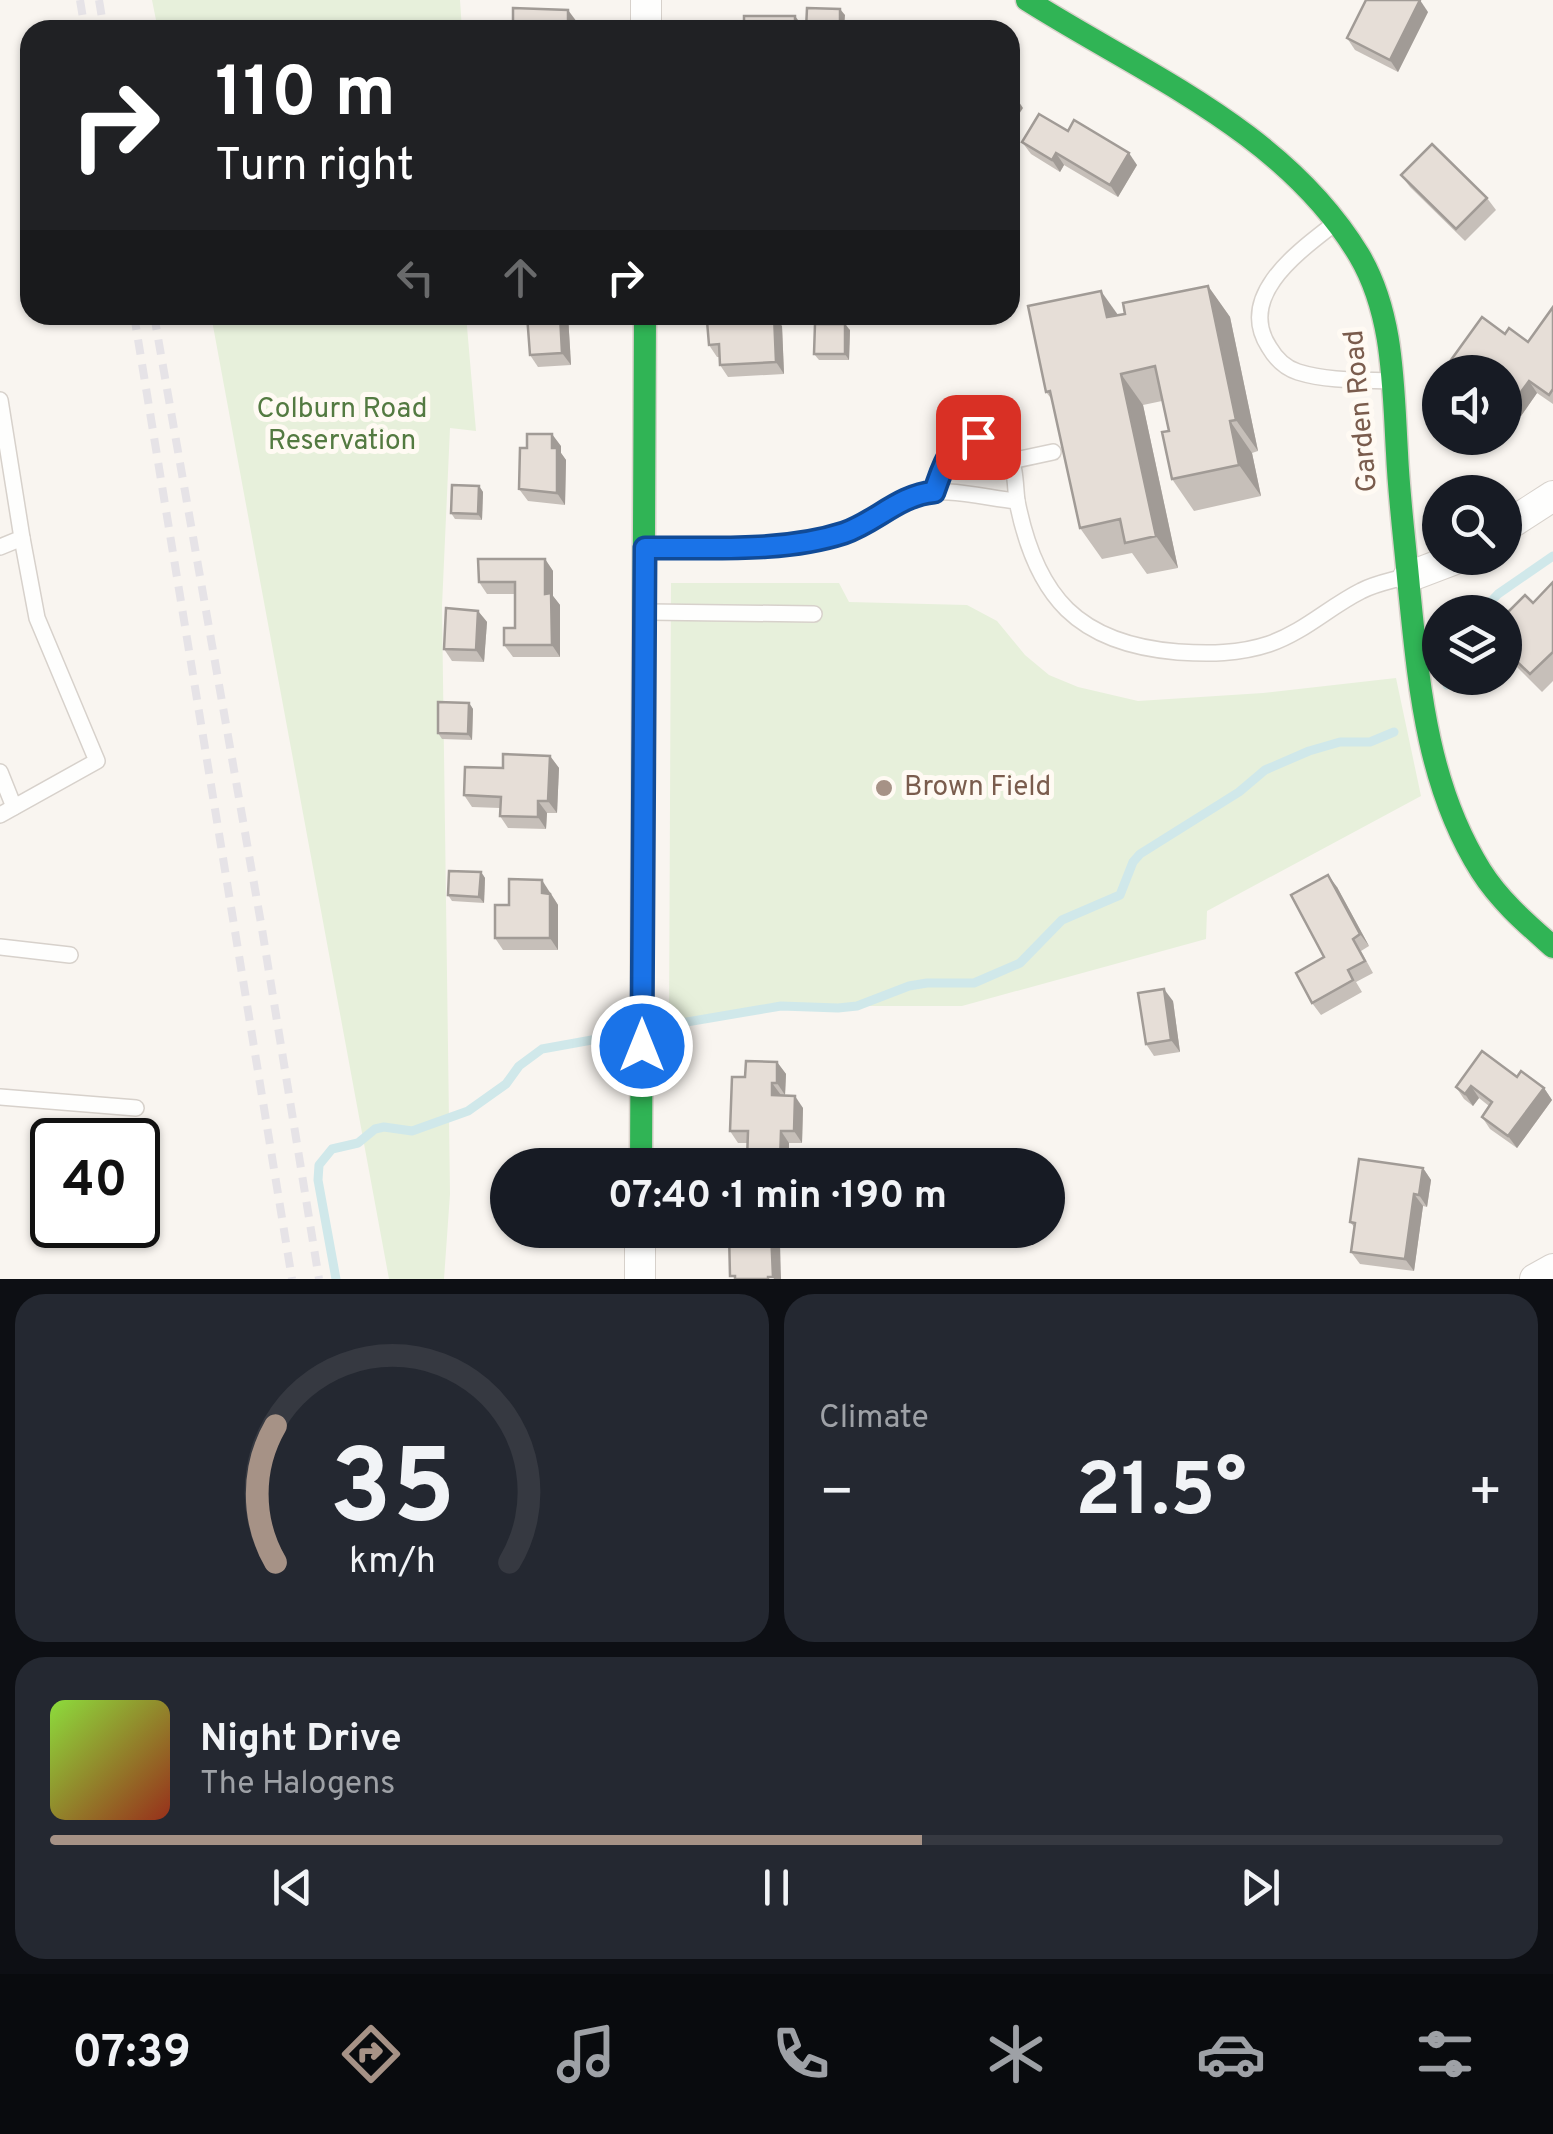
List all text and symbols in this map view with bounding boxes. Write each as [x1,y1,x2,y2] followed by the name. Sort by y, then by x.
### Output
[215,52,396,141] text: 110 m
[50,60,180,190] icon: right
[215,139,414,196] text: Turn right
[388,250,443,305] icon: left
[493,250,548,305] icon: ahead
[598,250,653,305] icon: right
[1337,328,1387,494] street label: Garden Road
[1422,355,1522,695] map controls
[1422,355,1522,455] button: sound
[257,392,427,460] park label: Colburn Road Reservation
[936,395,1021,480] pin
[951,410,1006,465] icon: arrive
[1422,475,1522,575] button: search
[1422,595,1522,695] button: layers
[904,770,1051,806] place label: Brown Field
[873,777,895,799] marker: Brown Field
[590,994,694,1098] position arrow
[30,1118,160,1248] speed limit sign: 40
[608,1173,947,1222] text: 07:40 · 1 min · 190 m
[819,1399,929,1439] text: Climate
[329,1428,455,1560] text: 35
[1075,1447,1247,1542] text: 21.5°
[819,1460,854,1530] text: −
[1468,1460,1503,1530] text: +
[349,1540,435,1586] text: km/h
[200,1716,402,1765] text: Night Drive
[200,1765,395,1805] text: The Halogens
[265,1860,320,1915] icon: previous
[749,1860,804,1915] icon: pause
[1233,1860,1288,1915] icon: next
[336,2019,406,2089] icon: directions
[551,2019,621,2089] icon: music
[766,2019,836,2089] icon: phone
[981,2019,1051,2089] icon: climate
[1196,2019,1266,2089] icon: car
[1410,2019,1480,2089] icon: filters
[72,2026,191,2083] text: 07:39

